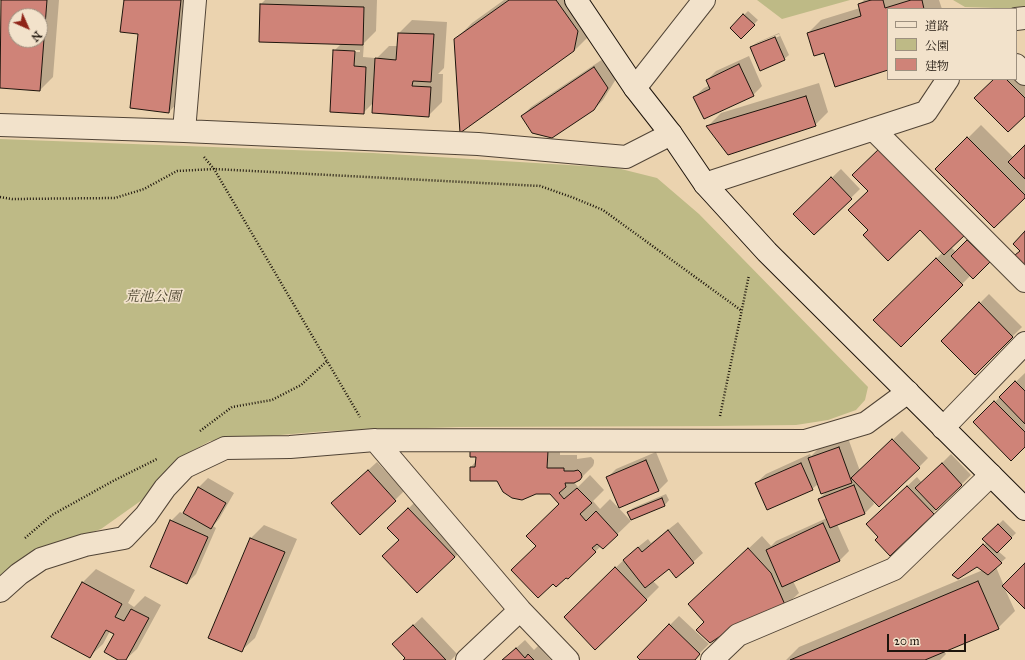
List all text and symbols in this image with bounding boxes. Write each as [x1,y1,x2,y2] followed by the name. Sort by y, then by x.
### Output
[8,8,48,48] north arrow
[887,8,1017,80] legend
[925,19,949,33] text: 道路
[28,28,44,44] text: N
[925,39,949,53] text: 公園
[925,59,949,73] text: 建物
[125,290,181,306] park label: 荒池公園
[889,626,968,652] scale bar
[894,634,920,648] text: 20 m

